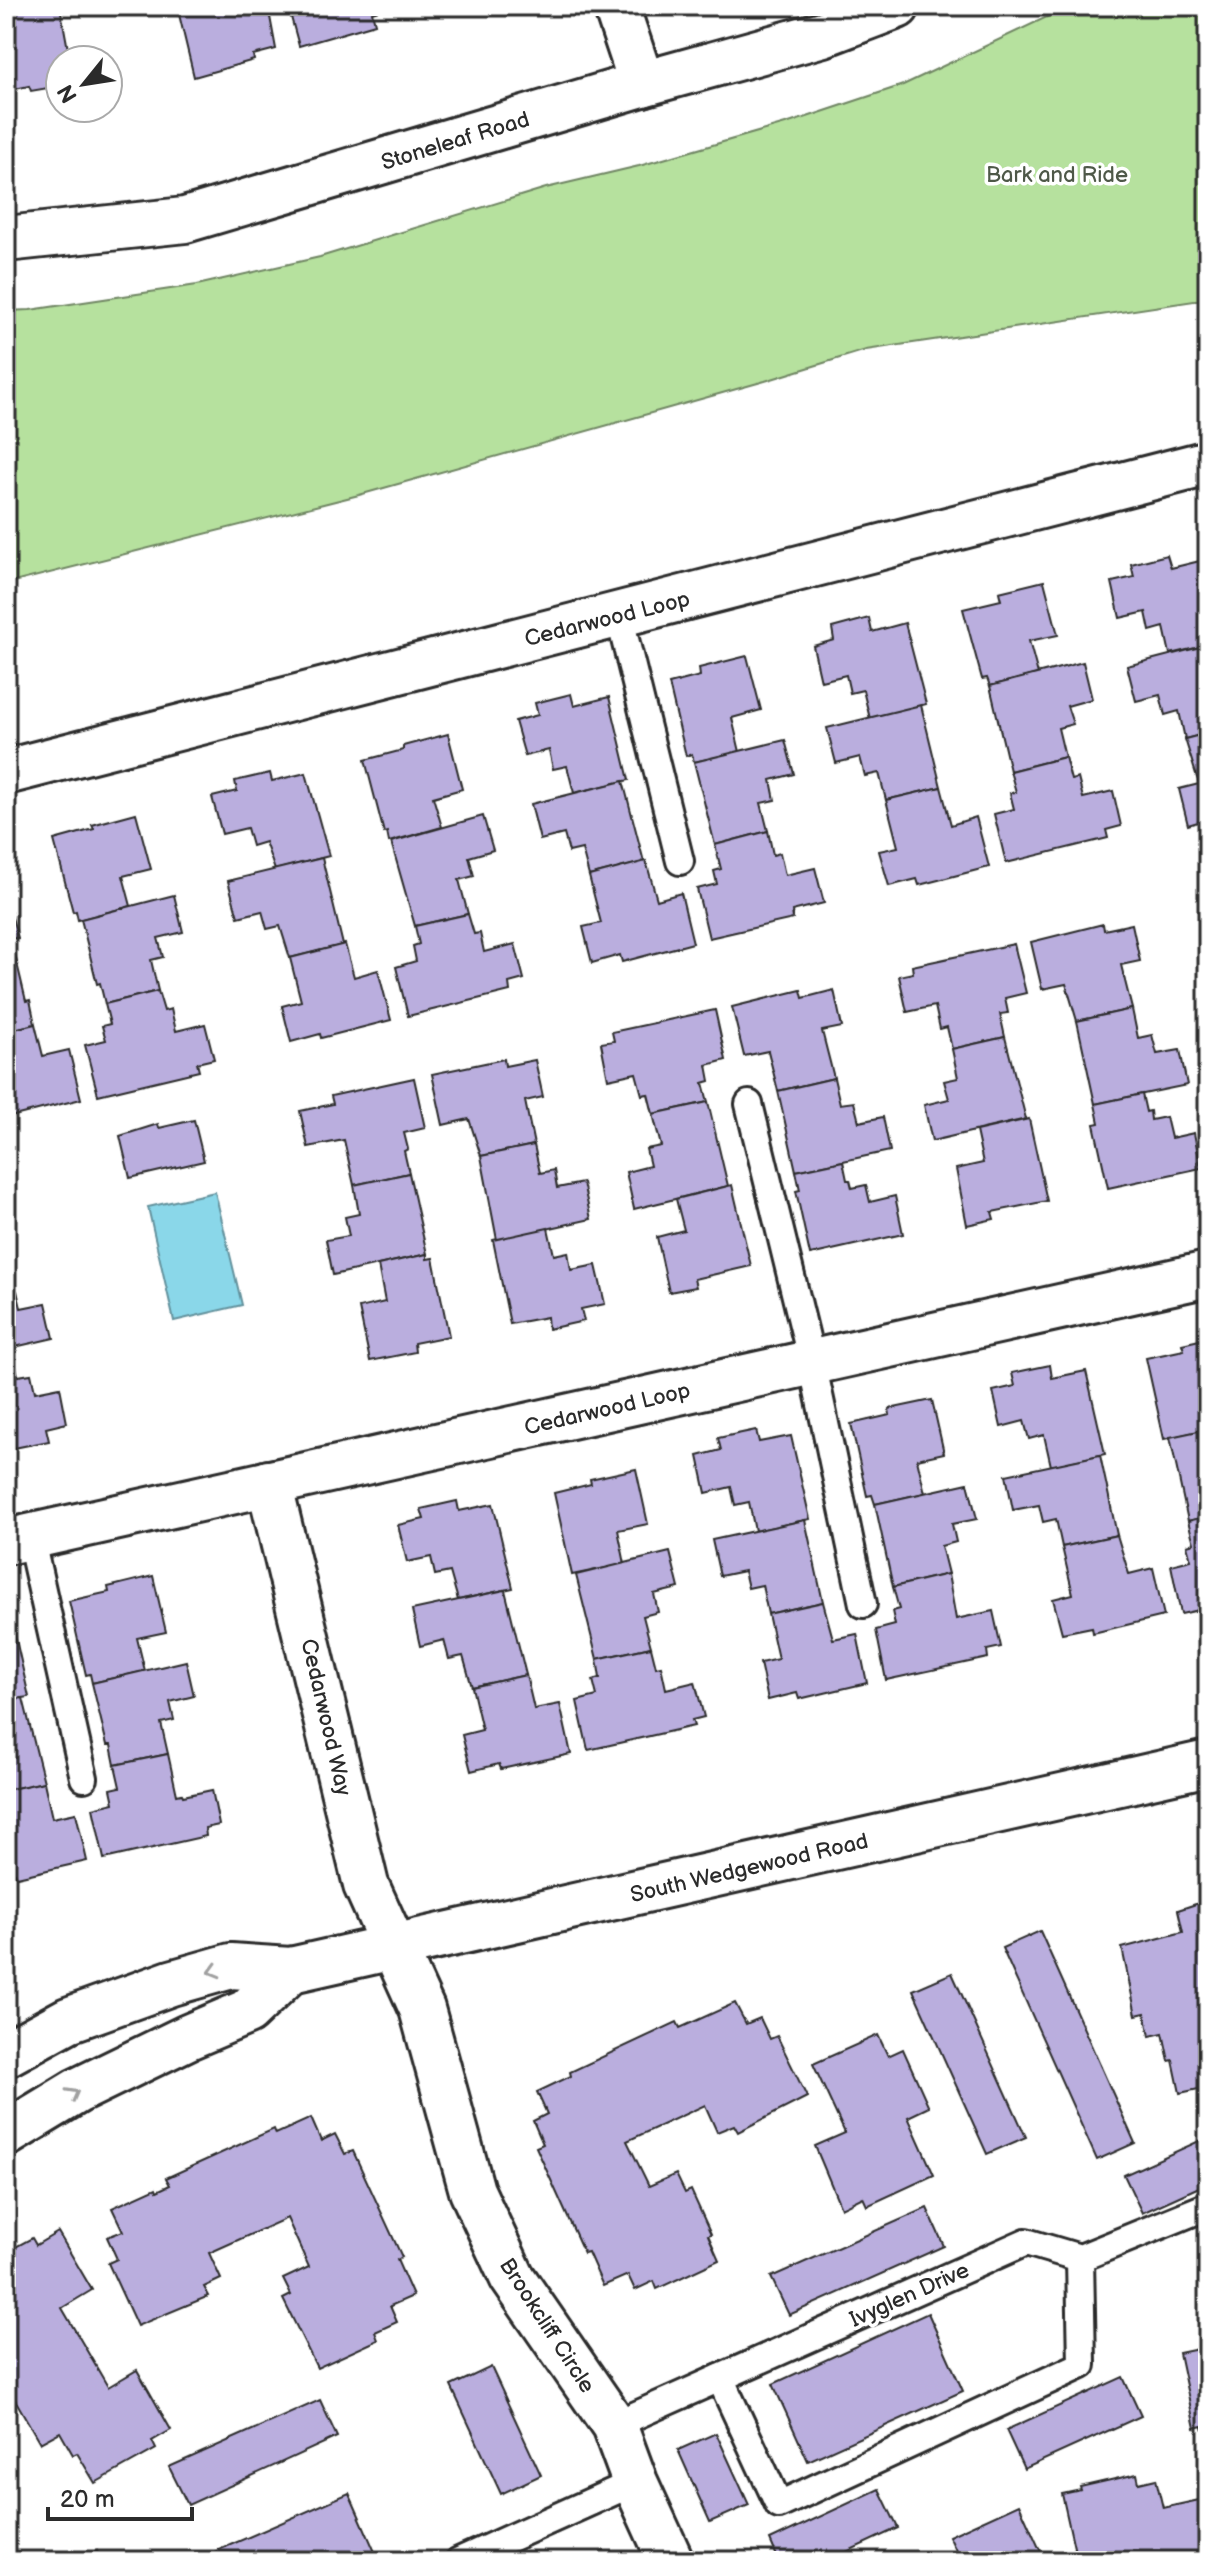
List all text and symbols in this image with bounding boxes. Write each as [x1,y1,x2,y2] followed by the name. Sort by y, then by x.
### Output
[44,44,124,124] north arrow
[52,79,84,107] text: N
[378,106,533,177] street label: Stoneleaf Road
[986,162,1128,189] park label: Bark and Ride
[522,586,693,653] street label: Cedarwood Loop
[522,1377,693,1442] street label: Cedarwood Loop
[294,1636,357,1798] street label: Cedarwood Way
[628,1828,871,1909] street label: South Wedgewood Road
[207,1962,221,1978] one-way arrow
[64,2088,79,2104] one-way arrow
[493,2253,600,2398] street label: Brookcliff Circle
[846,2257,973,2334] street label: Ivyglen Drive
[48,2471,192,2521] scale bar
[60,2485,115,2514] text: 20 m

